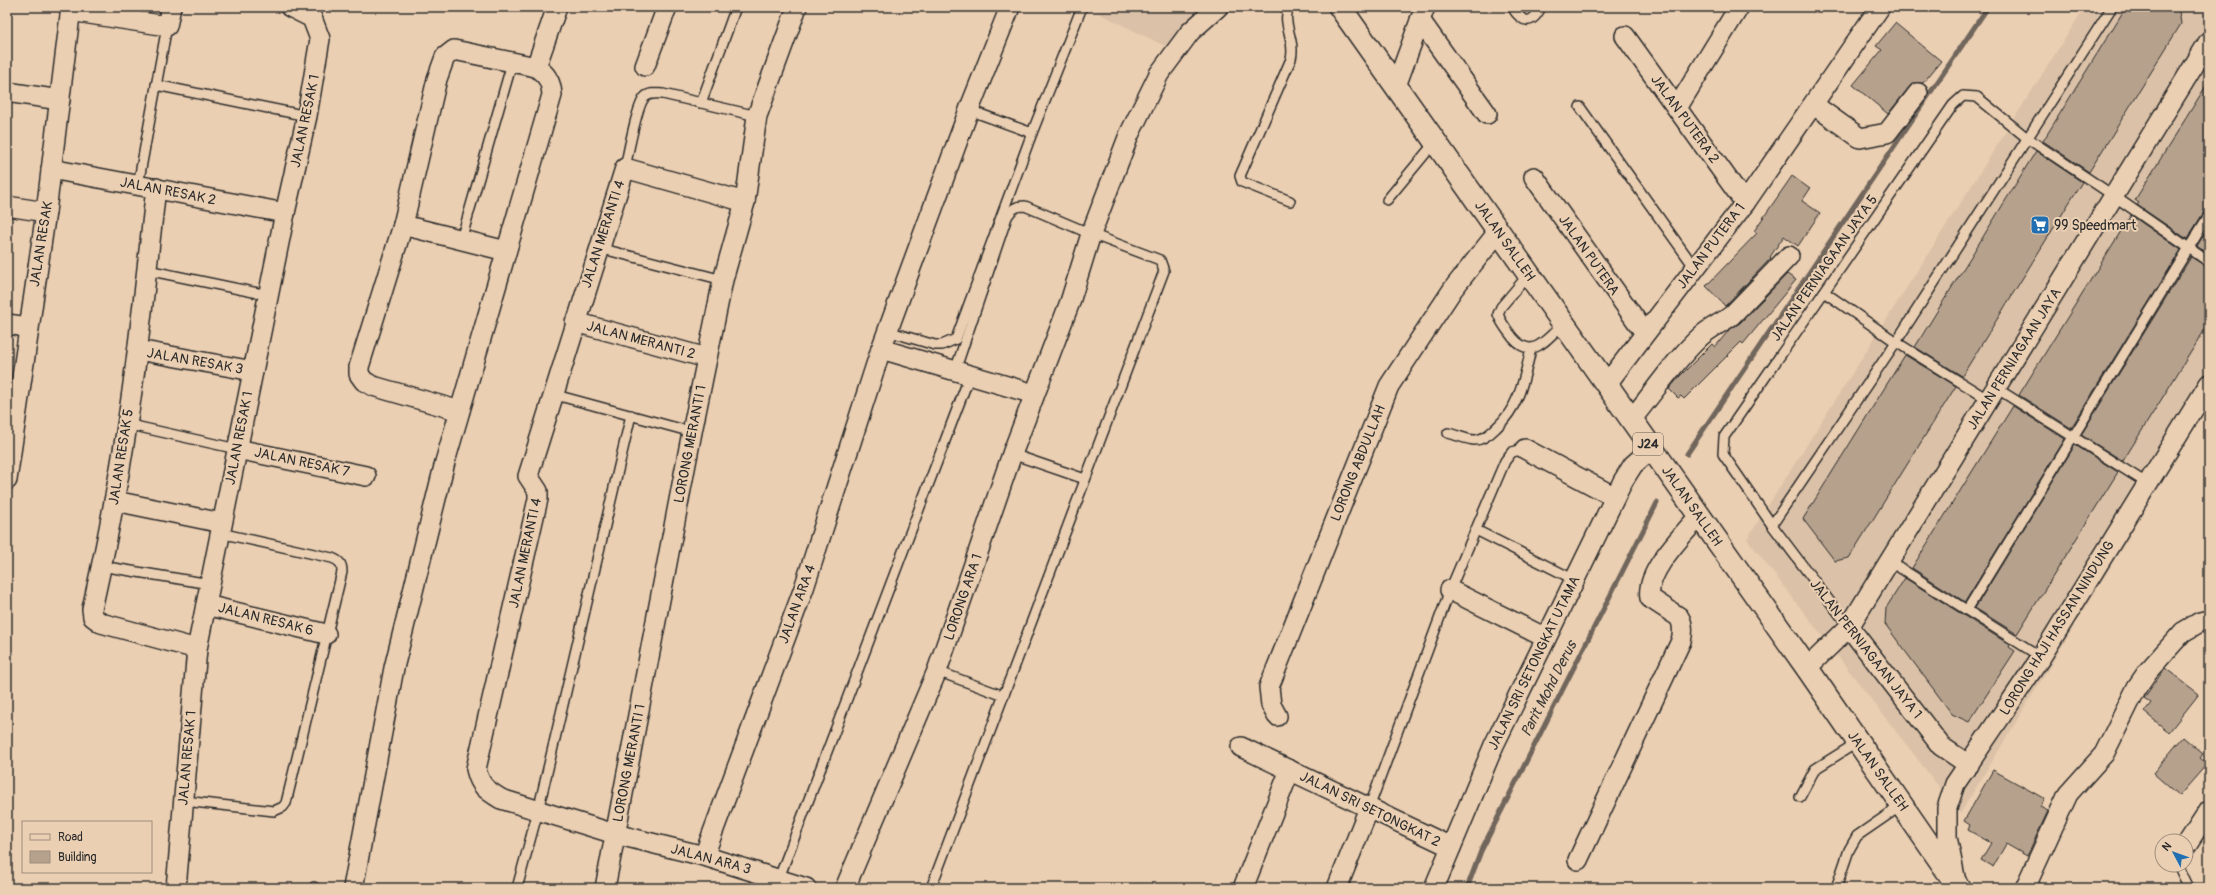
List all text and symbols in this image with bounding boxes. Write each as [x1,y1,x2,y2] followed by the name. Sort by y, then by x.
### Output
[1647,71,1723,167] street label: JALAN PUTERA 2
[287,73,323,169] street label: JALAN RESAK 1
[119,173,218,209] street label: JALAN RESAK 2
[578,178,628,290] street label: JALAN MERANTI 4
[1767,192,1881,344] street label: JALAN PERNIAGAAN JAYA 5
[1471,197,1539,285] street label: JALAN SALLEH
[26,199,56,288] street label: JALAN RESAK
[1673,200,1749,292] street label: JALAN PUTERA 1
[1555,211,1623,299] street label: JALAN PUTERA
[2029,214,2051,236] supermarket icon: 99 Speedmart
[2054,217,2137,234] place label: 99 Speedmart
[1963,285,2065,433] street label: JALAN PERNIAGAAN JAYA
[585,317,697,363] street label: JALAN MERANTI 2
[146,344,245,378] street label: JALAN RESAK 3
[670,384,710,504] street label: LORONG MERANTI 1
[222,390,256,486] street label: JALAN RESAK 1
[1327,402,1389,524] street label: LORONG ABDULLAH
[105,408,137,506] street label: JALAN RESAK 5
[1633,433,1663,455] road number: J24
[253,444,352,481] street label: JALAN RESAK 7
[1658,462,1726,550] street label: JALAN SALLEH
[505,496,545,610] street label: JALAN MERANTI 4
[1996,538,2118,718] street label: LORONG HAJI HASSAN NINDUNG
[940,552,986,642] street label: LORONG ARA 1
[775,562,819,646] street label: JALAN ARA 4
[1484,573,1584,753] street label: JALAN SRI SETONGKAT UTAMA
[1806,576,1926,722] street label: JALAN PERNIAGAAN JAYA 1
[217,599,315,639] street label: JALAN RESAK 6
[1517,636,1582,740] water label: Parit Mohd Derus
[609,703,649,823] street label: LORONG MERANTI 1
[174,710,200,806] street label: JALAN RESAK 1
[1844,727,1912,815] street label: JALAN SALLEH
[1297,768,1443,851] street label: JALAN SRI SETONGKAT 2
[22,821,152,873] legend
[58,830,83,845] text: Road
[2154,833,2194,873] north arrow
[2159,839,2175,854] text: N
[669,840,753,878] street label: JALAN ARA 3
[58,850,97,865] text: Building

